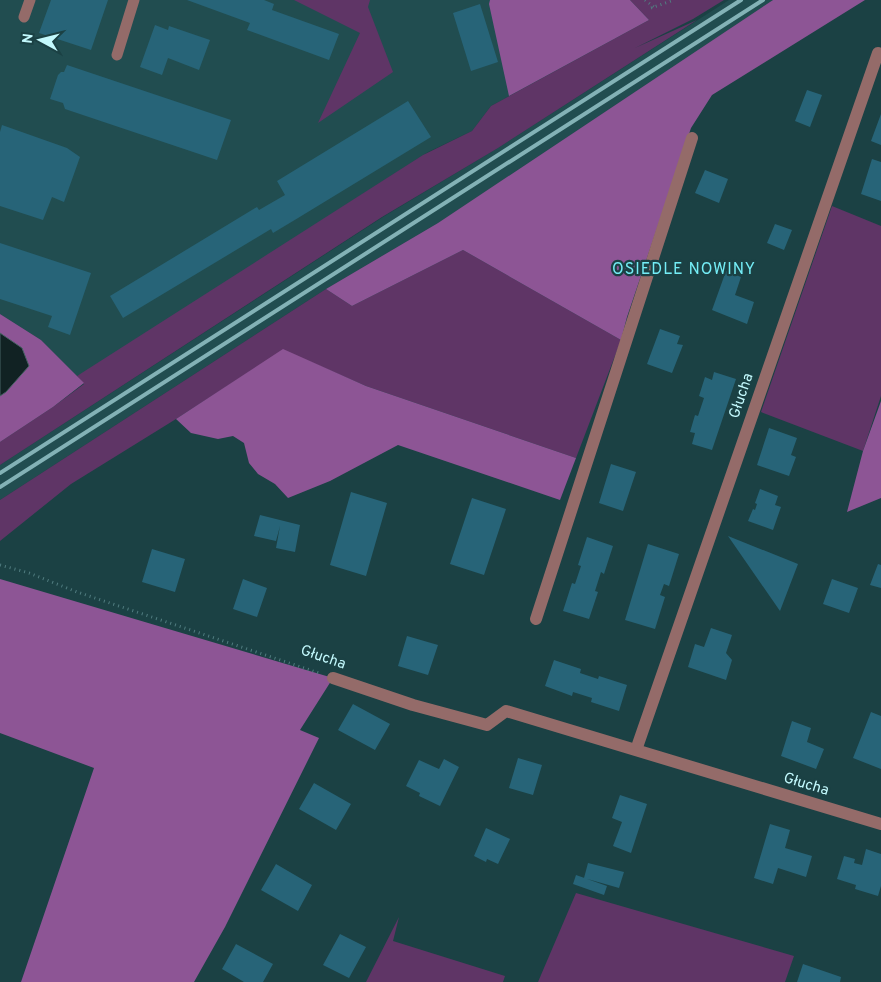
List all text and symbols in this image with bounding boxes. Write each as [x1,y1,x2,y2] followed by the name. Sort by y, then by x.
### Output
[15,15,65,65] north arrow
[20,33,38,45] text: N
[612,260,756,280] district label: OSIEDLE NOWINY
[725,371,759,421] street label: Głucha
[298,641,348,675] street label: Głucha
[781,769,831,801] street label: Głucha

